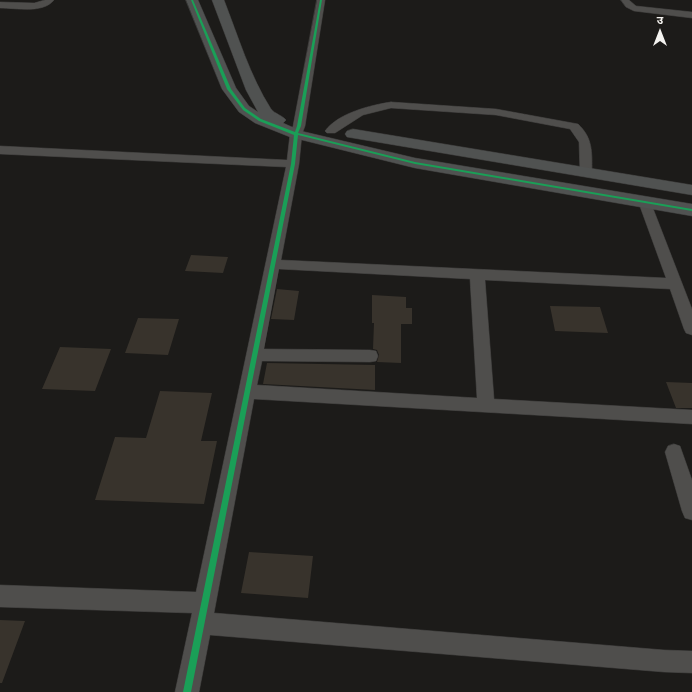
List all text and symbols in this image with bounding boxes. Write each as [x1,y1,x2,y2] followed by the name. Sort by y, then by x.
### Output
[640,12,680,52] north arrow
[657,14,663,26] text: उ

